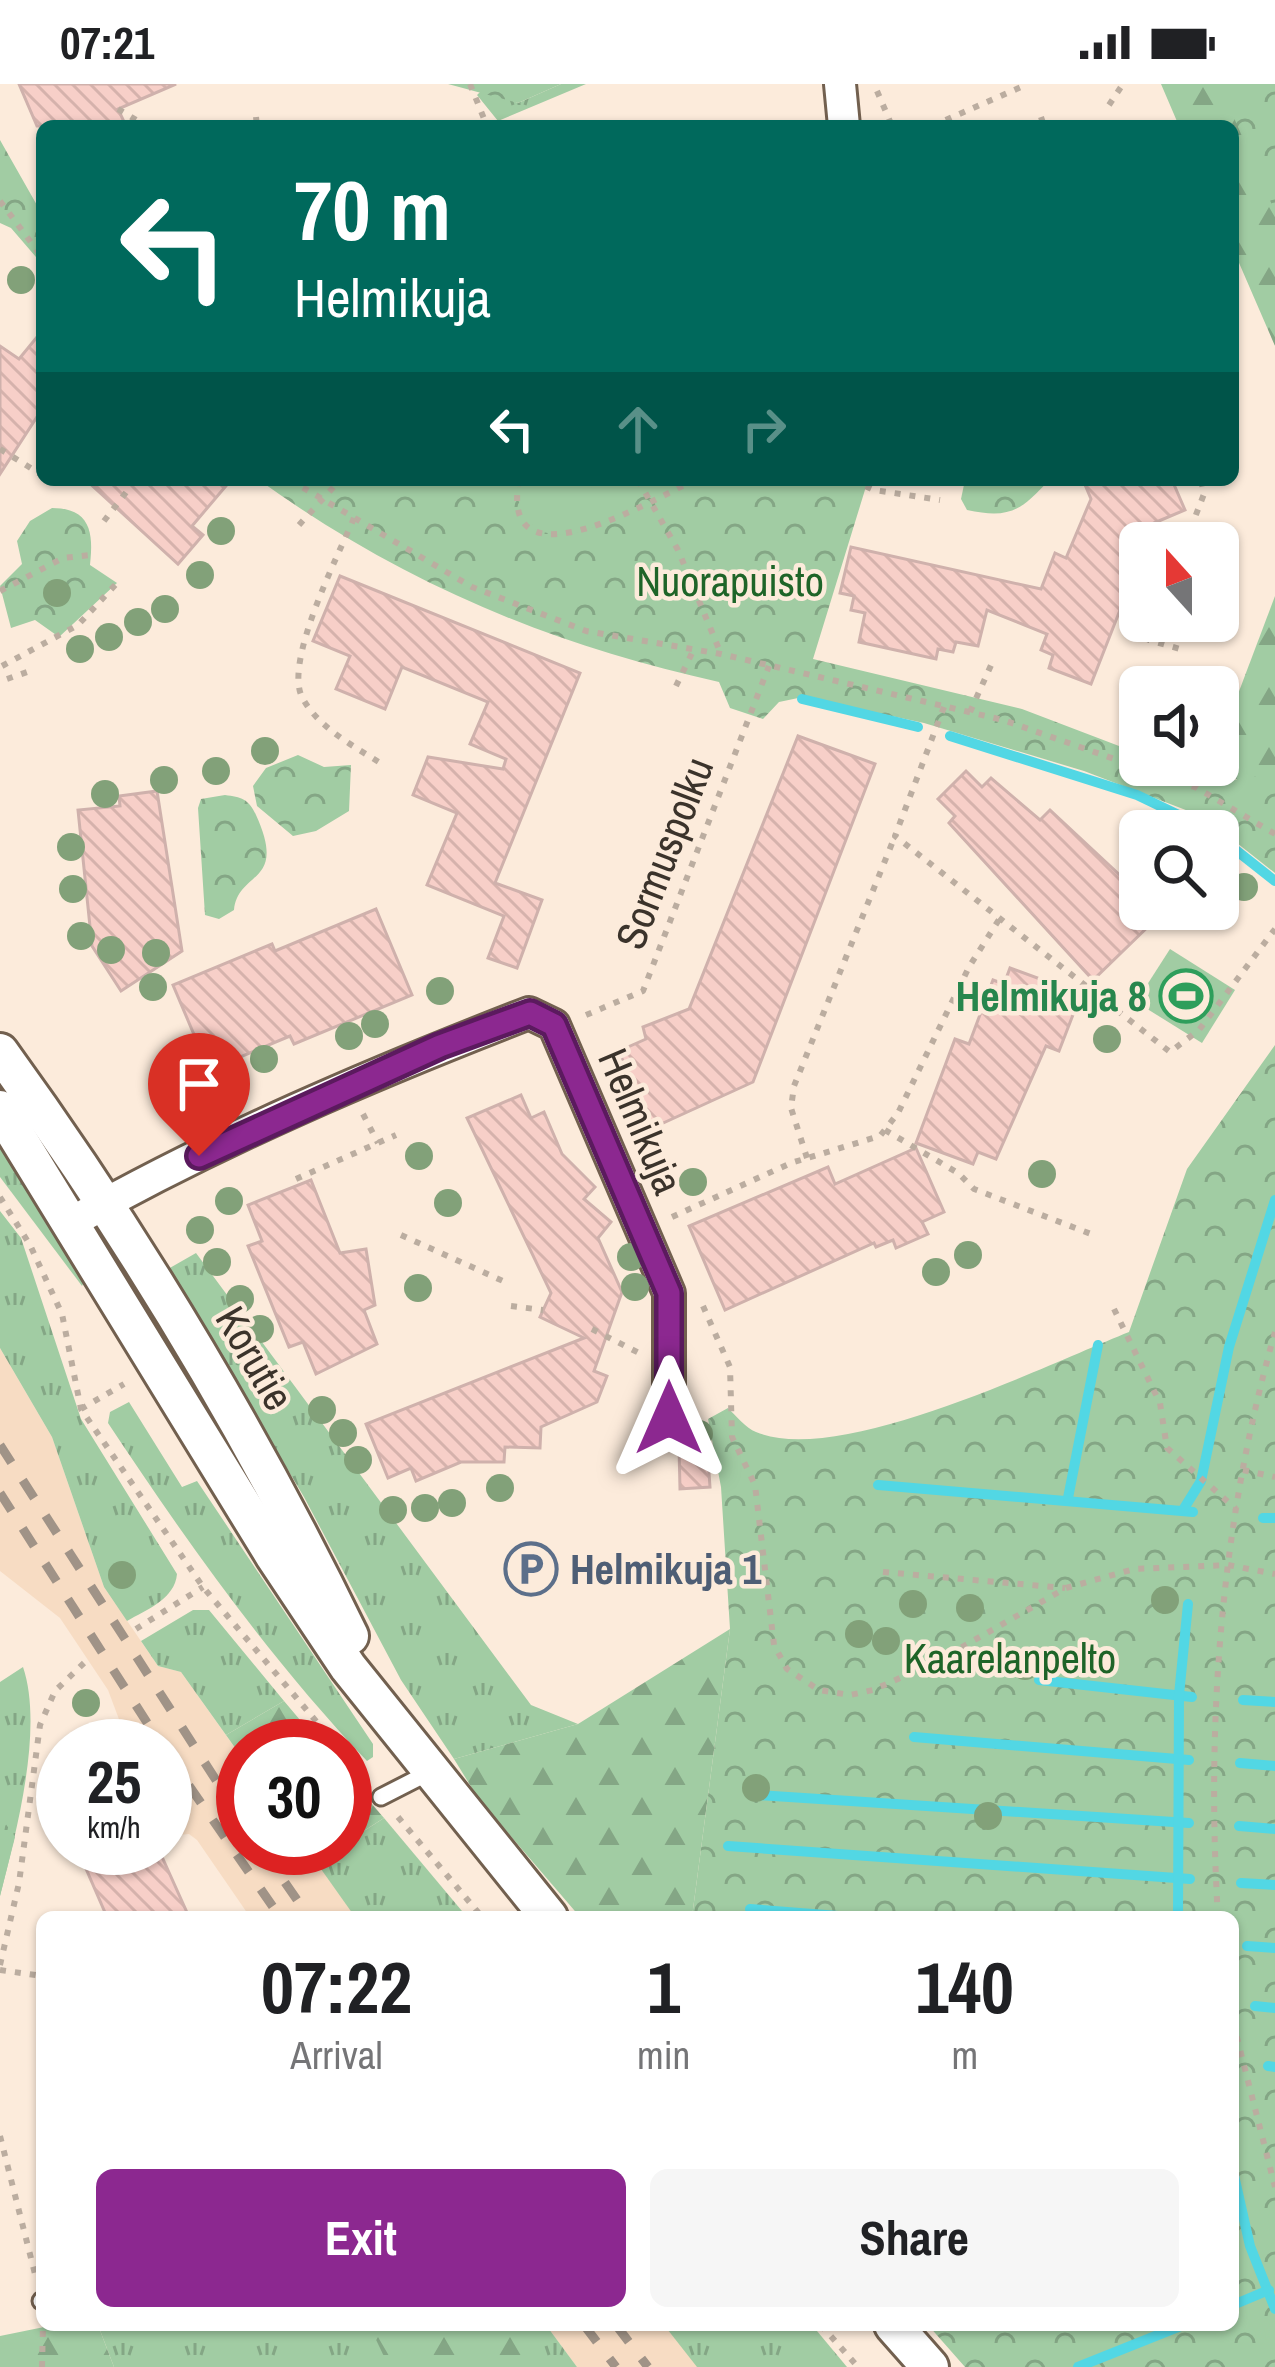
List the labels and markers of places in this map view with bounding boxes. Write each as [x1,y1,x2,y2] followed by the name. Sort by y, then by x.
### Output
[956,968,1147,1024] place label: Helmikuja 8
[1158,968,1214,1024] sports icon: Helmikuja 8
[148,1033,250,1156] pin
[503,1541,559,1597] parking icon: Helmikuja 1
[570,1541,762,1597] place label: Helmikuja 1

